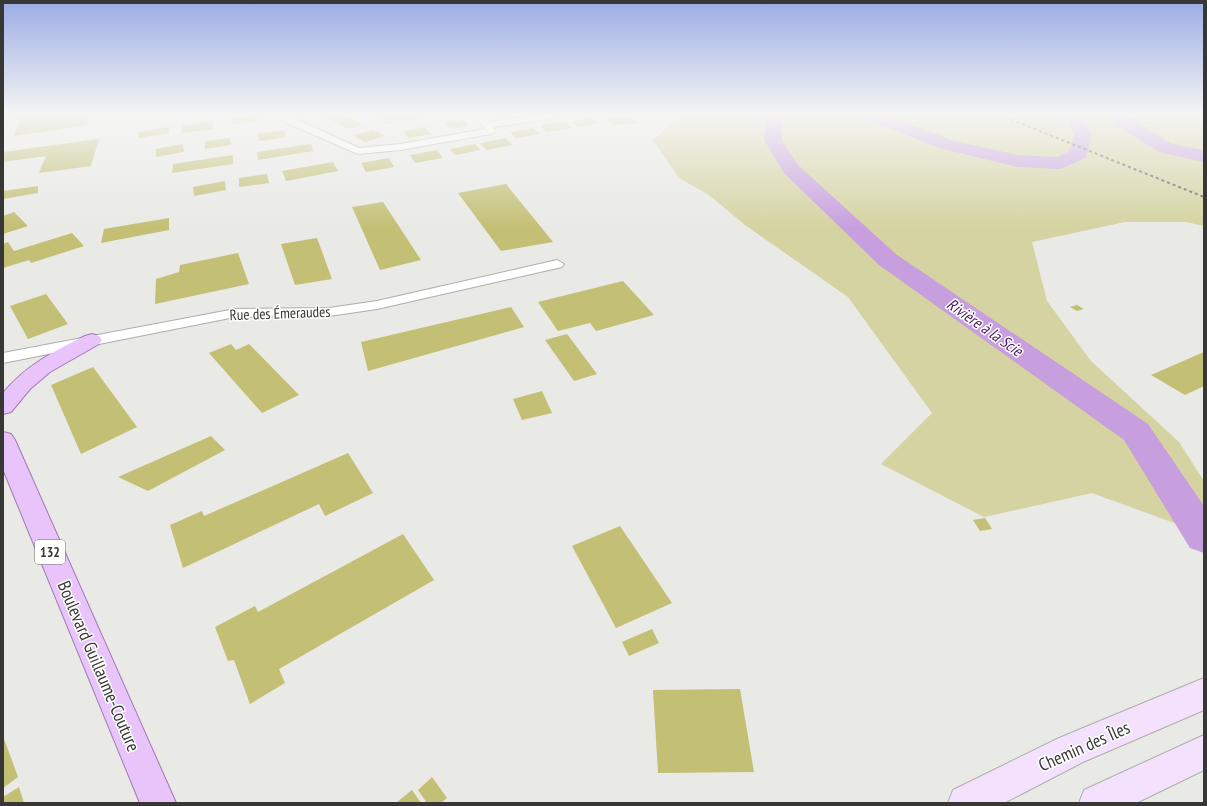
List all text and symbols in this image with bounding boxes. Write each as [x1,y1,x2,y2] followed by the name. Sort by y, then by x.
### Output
[943,294,1028,361] water label: Rivière à la Scie
[229,302,331,324] street label: Rue des Émeraudes
[35,540,65,564] road number: 132
[53,577,145,755] street label: Boulevard Guillaume-Couture
[1035,716,1133,776] street label: Chemin des Îles

